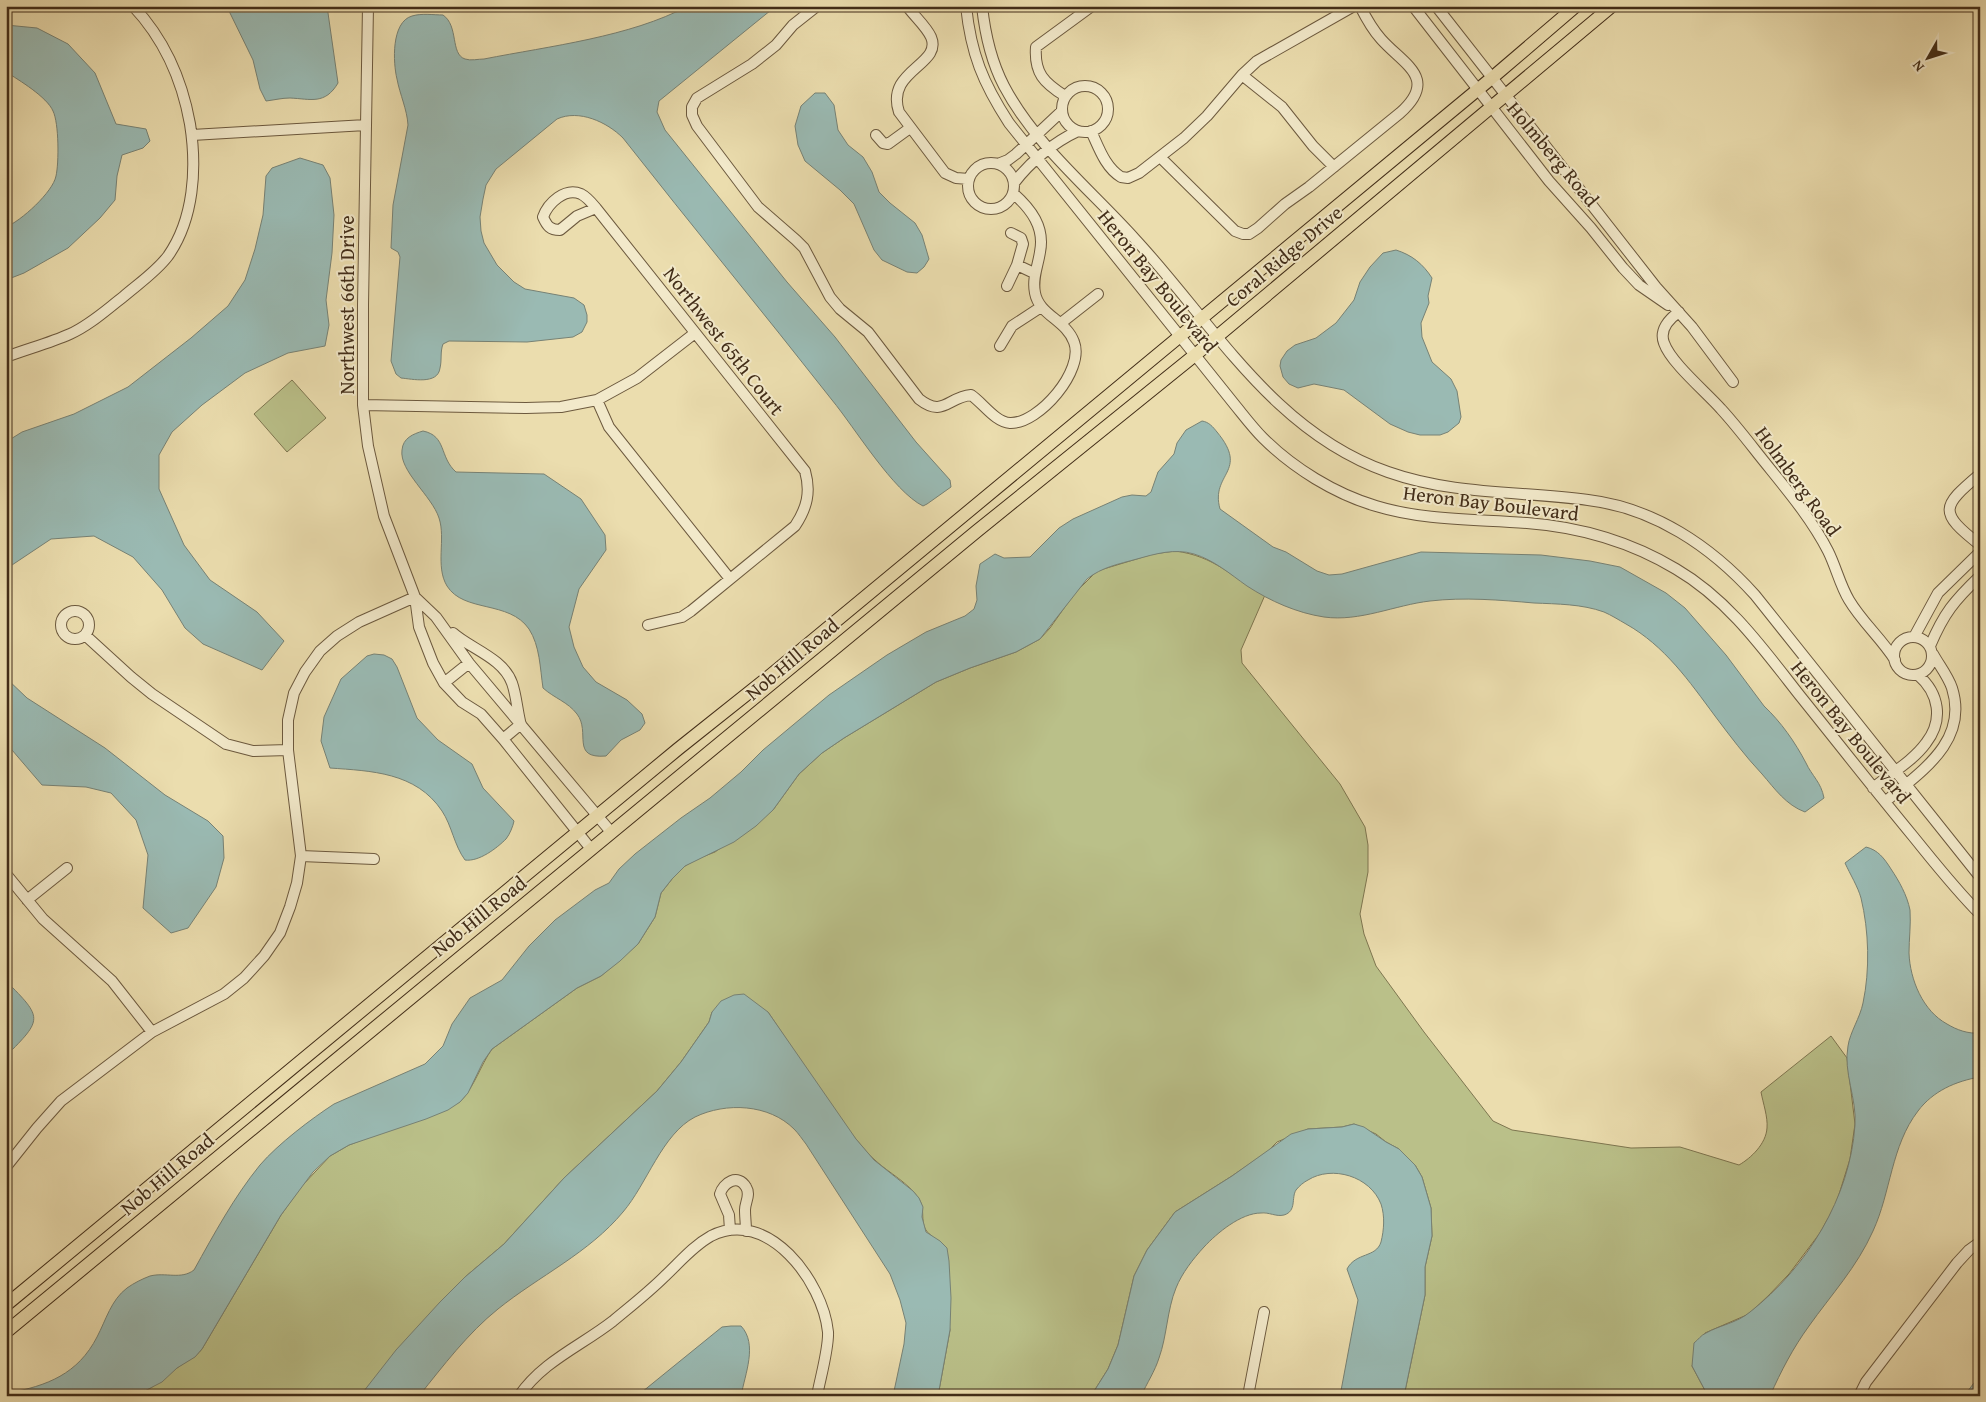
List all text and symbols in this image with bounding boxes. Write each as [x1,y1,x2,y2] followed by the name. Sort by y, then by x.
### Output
[1904,32,1954,82] north arrow
[1907,56,1929,76] text: N
[1501,95,1606,213] street label: Holmberg Road
[1219,198,1349,313] street label: Coral Ridge Drive
[1092,203,1225,359] street label: Heron Bay Boulevard
[332,215,361,395] street label: Northwest 66th Drive
[657,260,792,421] street label: Northwest 65th Court
[1749,420,1848,542] street label: Holmberg Road
[1402,477,1581,528] street label: Heron Bay Boulevard
[739,611,845,706] street label: Nob Hill Road
[1785,654,1918,810] street label: Heron Bay Boulevard
[425,868,533,963] street label: Nob Hill Road
[114,1126,220,1221] street label: Nob Hill Road

